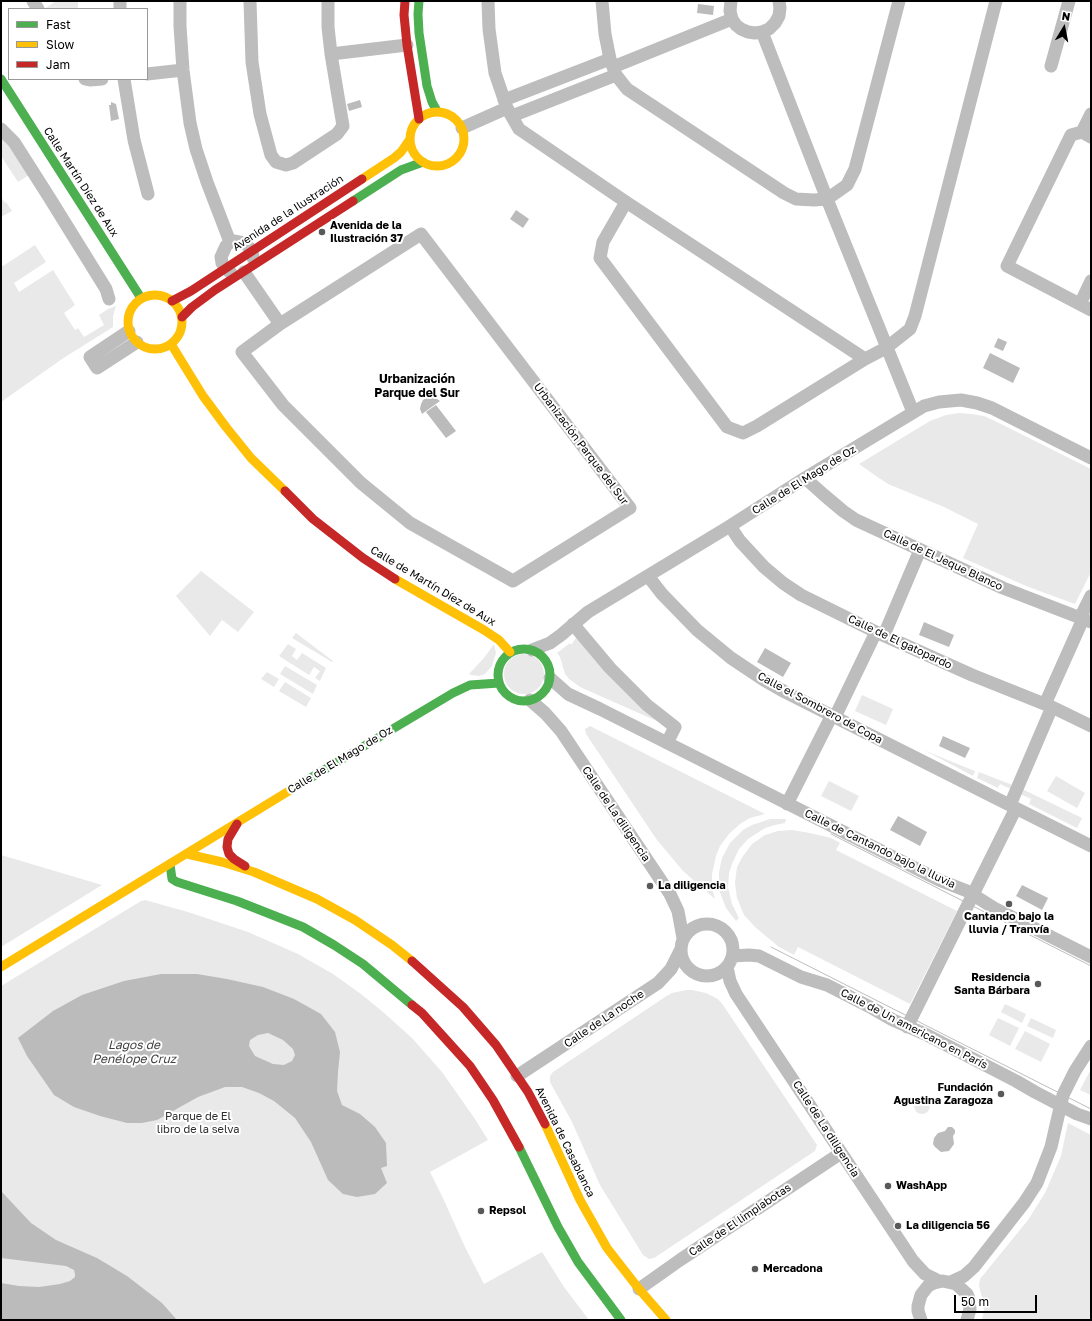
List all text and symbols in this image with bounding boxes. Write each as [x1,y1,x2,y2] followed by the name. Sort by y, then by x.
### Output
[8,8,148,80] legend
[1044,8,1084,48] north arrow
[1061,9,1071,23] text: N
[46,17,71,32] text: Fast
[46,37,74,52] text: Slow
[46,57,70,72] text: Jam
[41,125,121,239] street label: Calle Martín Díez de Aux
[230,172,346,254] street label: Avenida de la Ilustración
[330,219,403,245] place label: Avenida de la Ilustración 37
[317,227,327,237] marker: Avenida de la Ilustración 37
[374,372,460,400] district label: Urbanización Parque del Sur
[531,380,631,508] street label: Urbanización Parque del Sur
[750,443,858,517] street label: Calle de El Mago de Oz
[881,527,1005,593] street label: Calle de El Jeque Blanco
[368,543,498,629] street label: Calle de Martín Díez de Aux
[846,612,954,672] street label: Calle de El gatopardo
[755,669,885,747] street label: Calle el Sombrero de Copa
[285,723,395,797] street label: Calle de El Mago de Oz
[579,764,653,864] street label: Calle de La diligencia
[802,807,958,891] street label: Calle de Cantando bajo la lluvia
[658,879,726,893] place label: La diligencia
[645,881,655,891] marker: La diligencia
[1004,899,1014,909] marker: Cantando bajo la lluvia / Tranvía
[964,910,1054,936] place label: Cantando bajo la lluvia / Tranvía
[954,971,1030,997] place label: Residencia Santa Bárbara
[1033,979,1043,989] marker: Residencia Santa Bárbara
[838,986,990,1072] street label: Calle de Un americano en París
[562,987,646,1051] street label: Calle de La noche
[92,1038,176,1066] water label: Lagos de Penélope Cruz
[790,1078,862,1180] street label: Calle de La diligencia
[894,1081,993,1107] place label: Fundación Agustina Zaragoza
[532,1084,598,1200] street label: Avenida de Casablanca
[996,1089,1006,1099] marker: Fundación Agustina Zaragoza
[157,1110,239,1136] park label: Parque de El libro de la selva
[896,1179,947,1193] place label: WashApp
[686,1181,794,1259] street label: Calle de El limpiabotas
[883,1181,893,1191] marker: WashApp
[489,1204,526,1218] place label: Repsol
[476,1206,486,1216] marker: Repsol
[906,1219,990,1233] place label: La diligencia 56
[893,1221,903,1231] marker: La diligencia 56
[763,1262,823,1276] place label: Mercadona
[750,1264,760,1274] marker: Mercadona
[956,1287,1039,1313] scale bar
[961,1294,989,1309] text: 50 m

